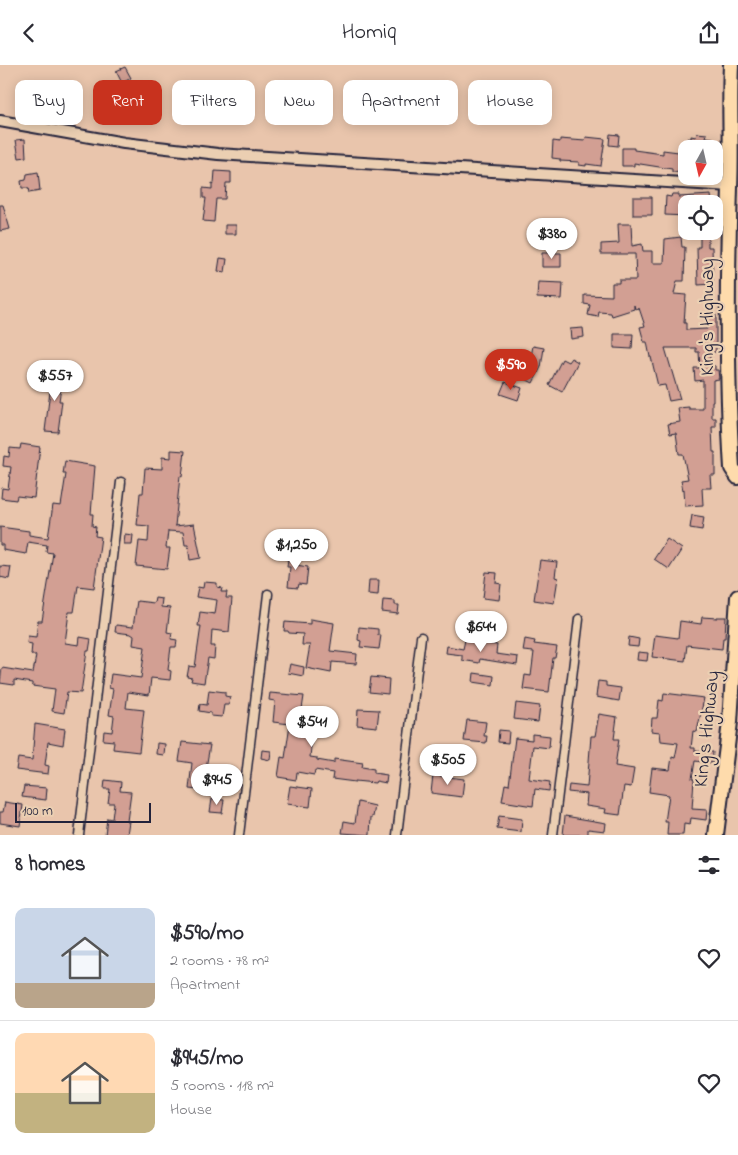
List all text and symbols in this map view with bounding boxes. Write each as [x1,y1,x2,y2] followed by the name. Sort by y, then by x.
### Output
[342,17,396,49] text: Homiq
[15,19,43,47] icon: back
[695,19,723,47] icon: share
[15,80,83,125] chip: Buy
[93,80,162,125] chip: Rent
[172,80,255,125] chip: Filters
[265,80,333,125] chip: New
[343,80,458,125] chip: Apartment
[468,80,552,125] chip: House
[678,140,722,185] north arrow
[678,140,723,240] map controls
[678,195,723,240] button: locate
[522,217,582,260] pin: $380
[537,222,567,246] text: $380
[694,258,724,376] street label: King's Highway
[481,349,541,391] pin: $590
[496,353,526,377] text: $590
[25,359,85,402] pin: $557
[38,364,72,388] text: $557
[255,529,337,571] pin: $1,250
[275,533,317,557] text: $1,250
[451,611,511,653] pin: $644
[466,615,496,639] text: $644
[687,669,730,789] street label: King's Highway
[282,705,342,748] pin: $541
[297,710,327,734] text: $541
[418,743,478,786] pin: $505
[431,748,465,772] text: $505
[187,763,247,806] pin: $945
[202,768,232,792] text: $945
[15,800,151,823] scale bar
[22,801,53,822] text: 100 m
[15,850,85,880] text: 8 homes
[695,851,723,879] icon: filters
[170,919,244,949] text: $590/mo
[55,928,115,988] icon: home
[695,944,723,972] icon: heart
[170,949,269,973] text: 2 rooms · 78 m²
[170,973,240,997] text: Apartment
[170,1044,243,1074] text: $945/mo
[55,1053,115,1113] icon: home
[695,1069,723,1097] icon: heart
[170,1074,274,1098] text: 5 rooms · 118 m²
[170,1098,212,1122] text: House

